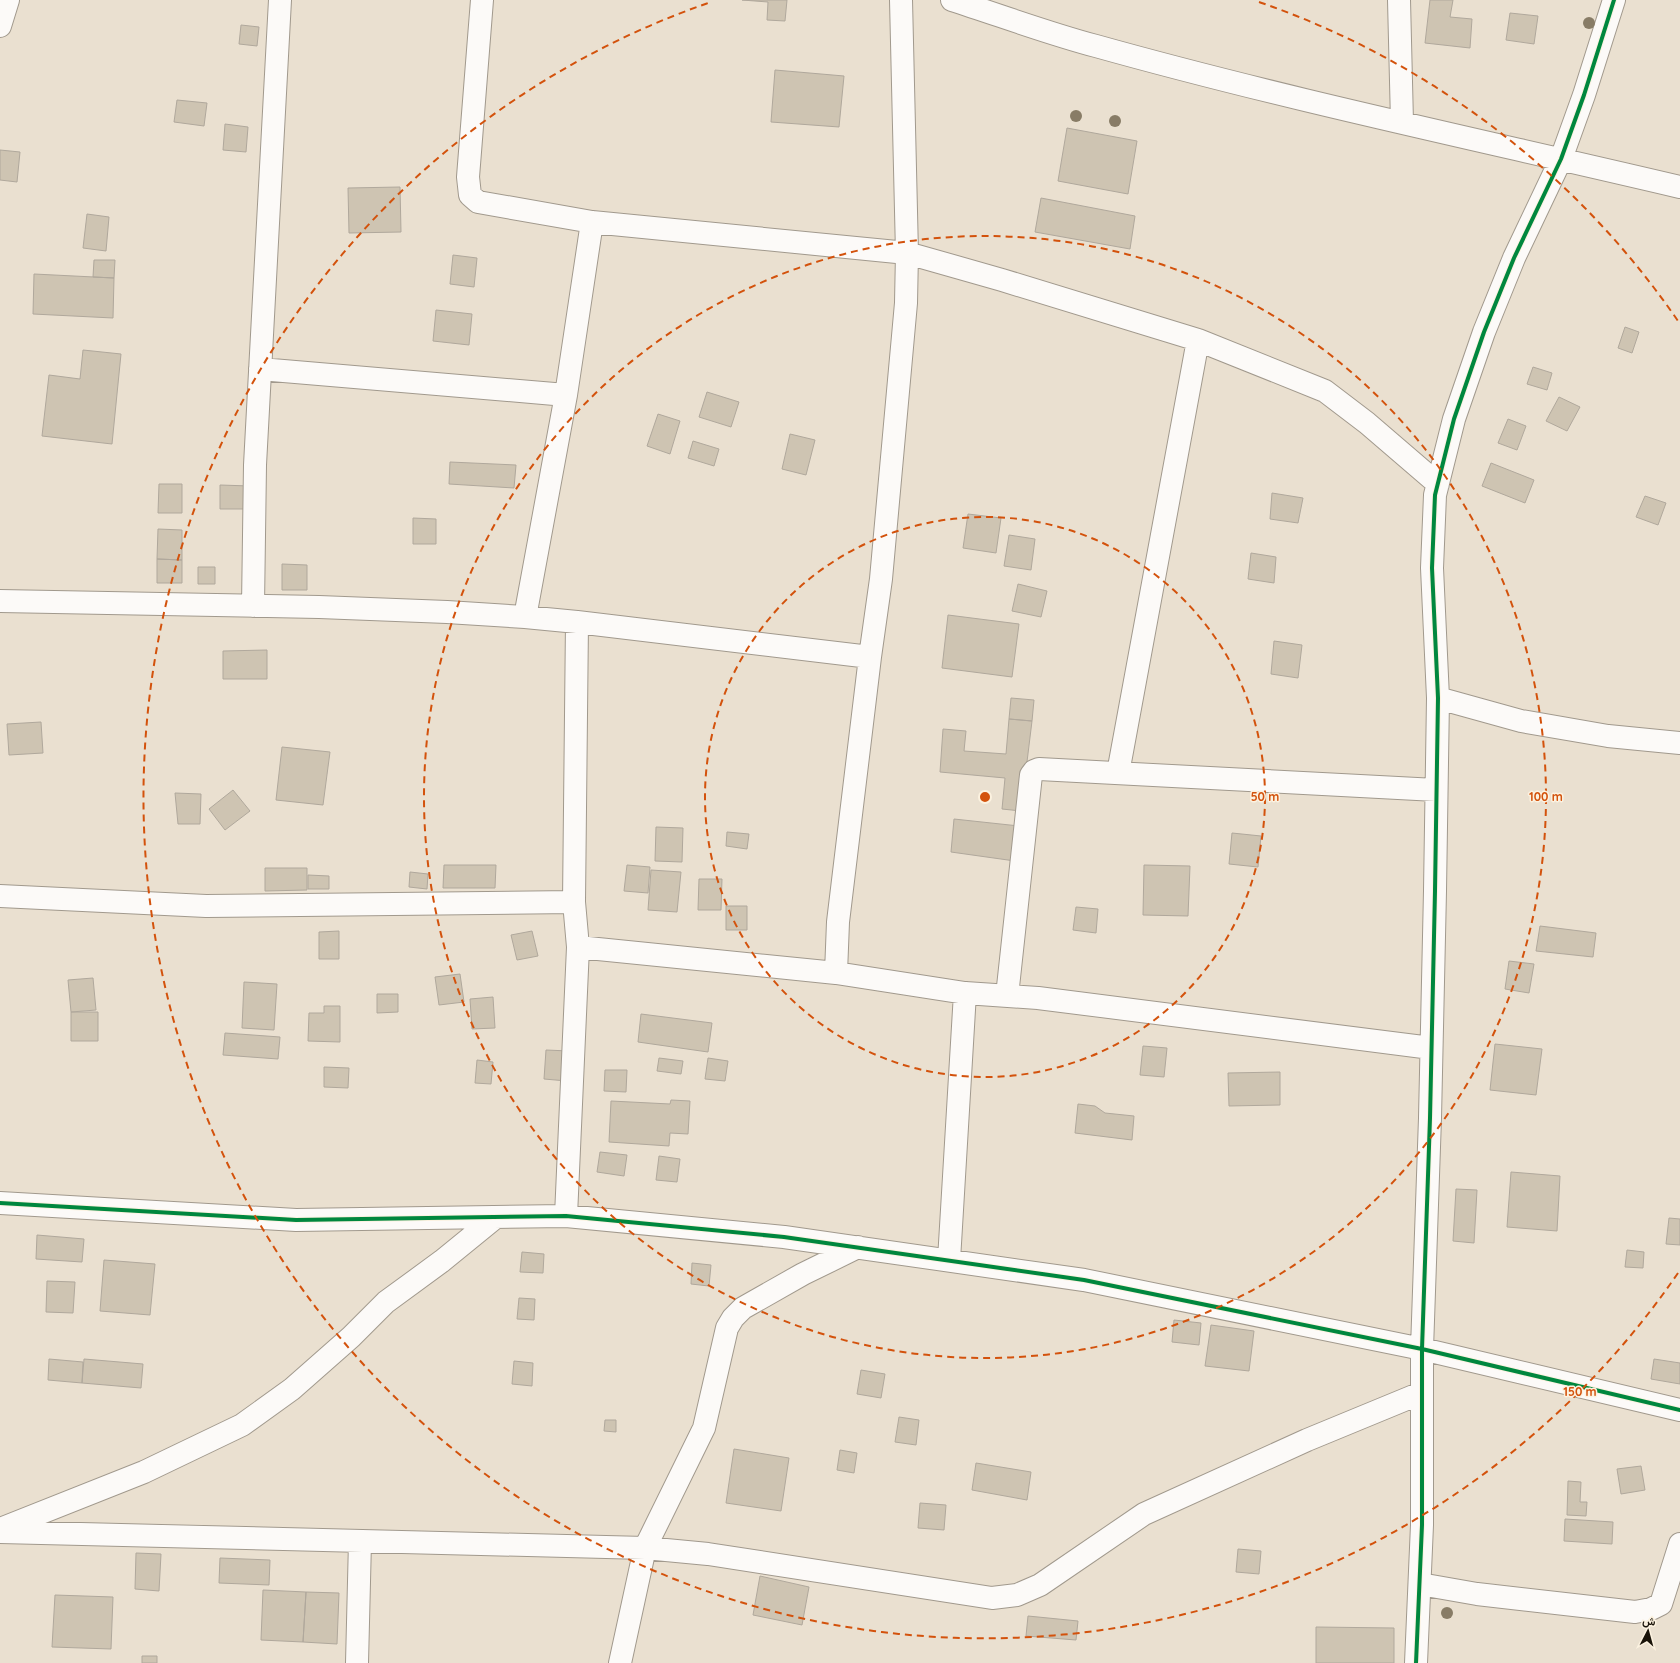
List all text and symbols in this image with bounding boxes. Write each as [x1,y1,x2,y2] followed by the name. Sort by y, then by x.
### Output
[1251,789,1279,804] text: 50 m
[1529,789,1563,804] text: 100 m
[978,790,992,804] centre of rings
[1563,1384,1597,1399] text: 150 m
[1628,1611,1668,1651] north arrow
[1642,1613,1656,1629] text: ش

